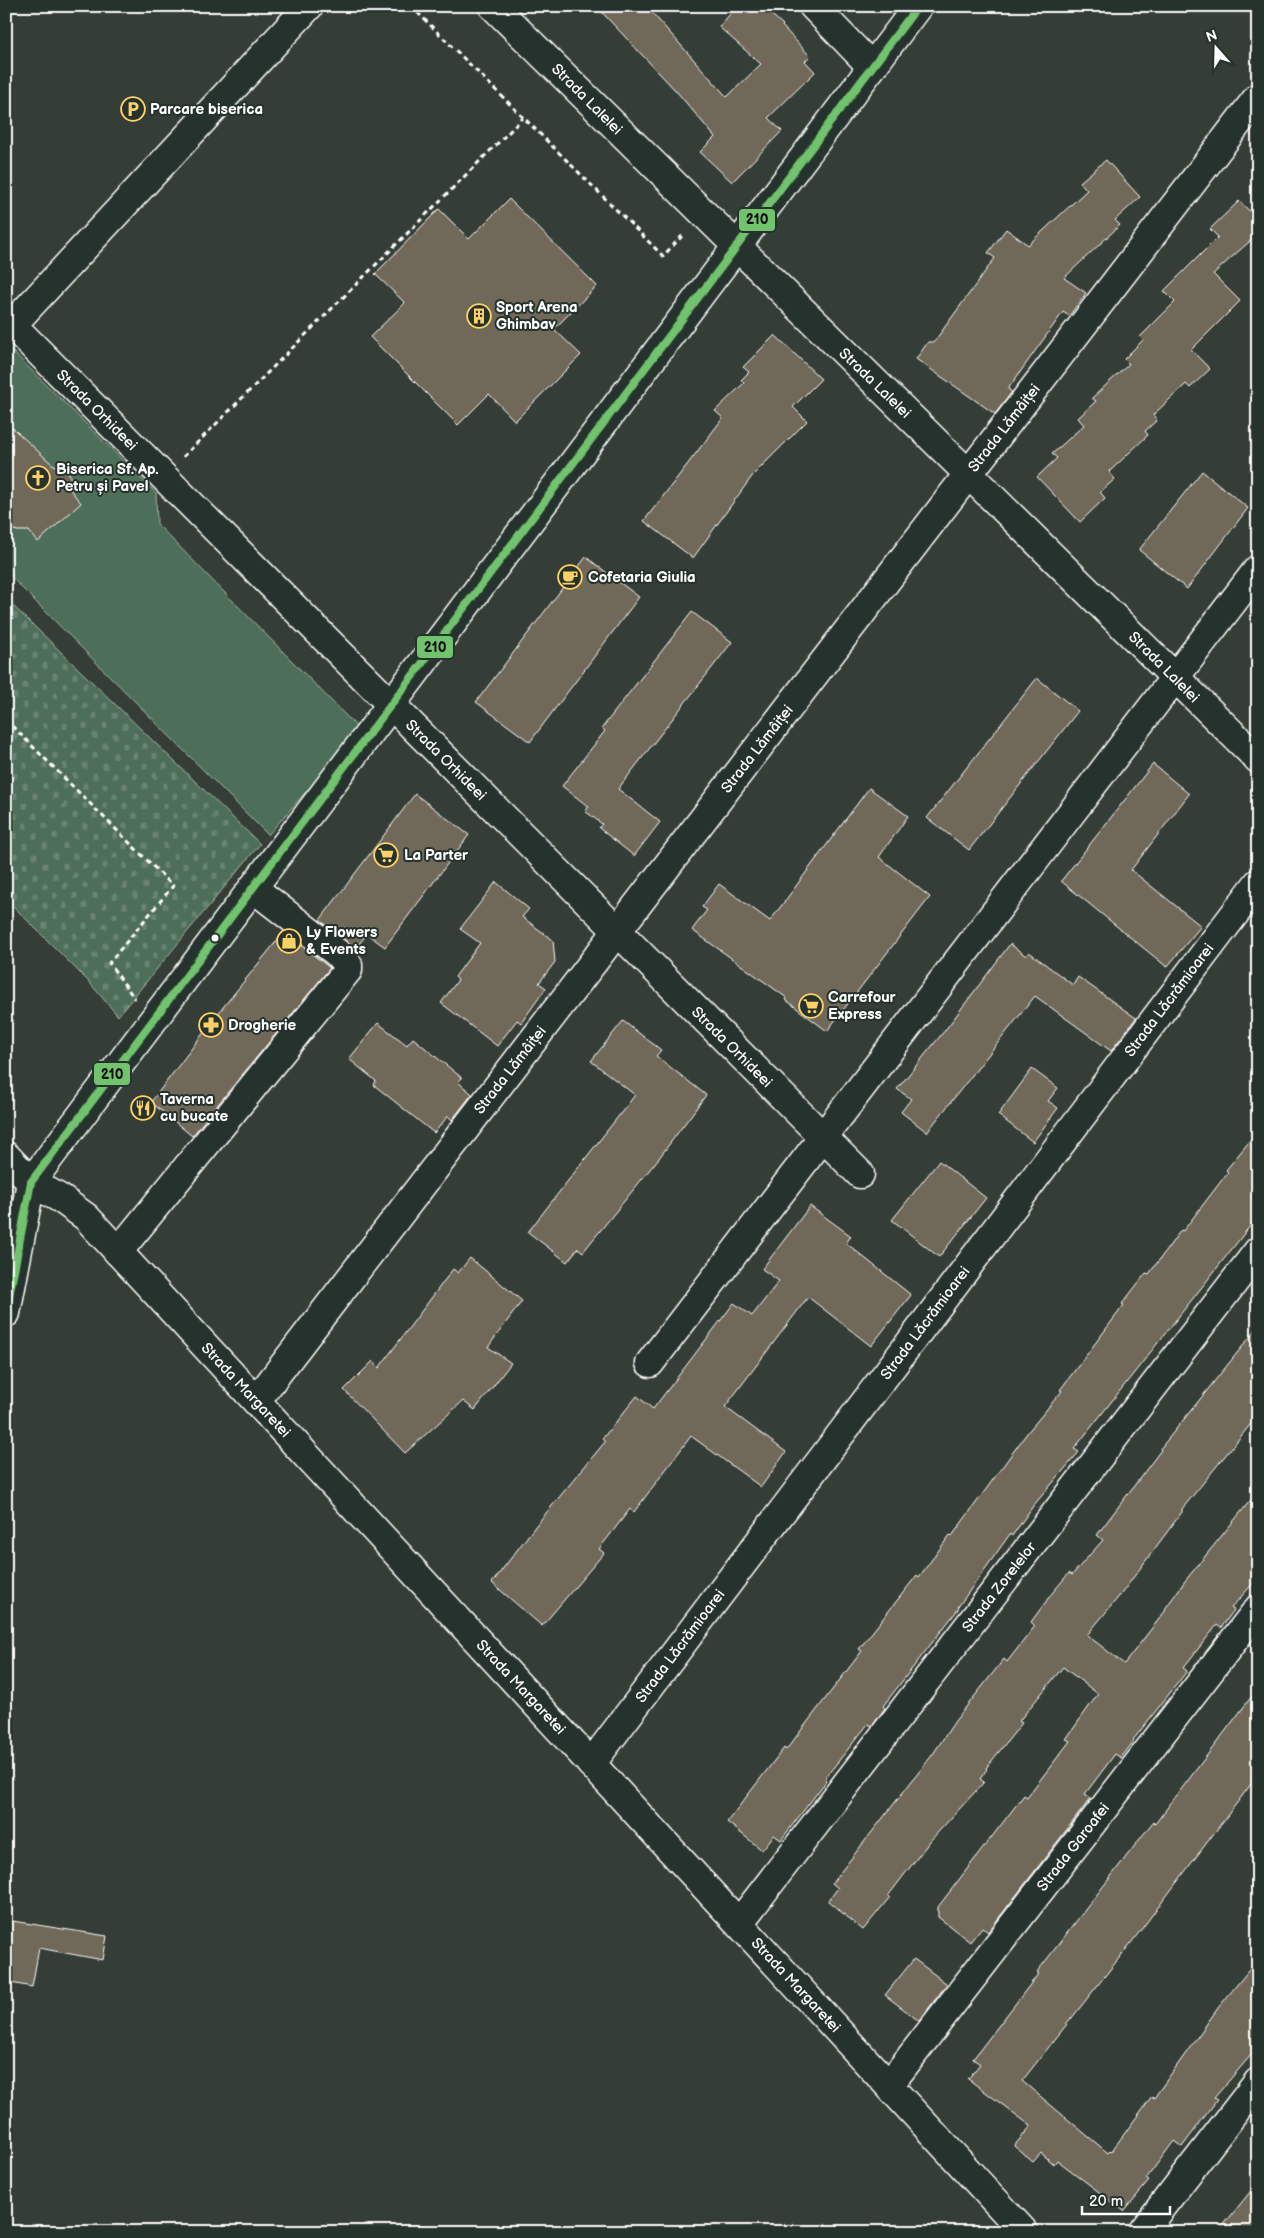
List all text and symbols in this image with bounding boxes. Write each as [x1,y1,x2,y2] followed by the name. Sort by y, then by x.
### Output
[1192,22,1242,72] north arrow
[1204,26,1220,46] text: N
[547,60,626,139] street label: Strada Lalelei
[120,96,146,122] parking icon: Parcare biserica
[150,100,263,119] place label: Parcare biserica
[738,208,776,232] line badge: 210
[746,211,769,228] text: 210
[496,298,578,334] place label: Sport Arena Ghimbav
[466,303,492,329] building icon: Sport Arena Ghimbav
[835,344,915,422] street label: Strada Lalelei
[52,366,141,455] street label: Strada Orhideei
[964,380,1045,476] street label: Strada Lămâiței
[56,460,158,496] place label: Biserica Sf. Ap. Petru și Pavel
[25,465,51,491] church icon: Biserica Sf. Ap. Petru și Pavel
[557,564,583,590] cafe icon: Cofetaria Giulia
[588,568,696,587] place label: Cofetaria Giulia
[1124,628,1203,707] street label: Strada Lalelei
[416,635,454,659] line badge: 210
[424,639,447,656] text: 210
[717,701,798,797] street label: Strada Lămâiței
[401,716,490,805] street label: Strada Orhideei
[373,842,399,868] supermarket icon: La Parter
[404,846,469,865] place label: La Parter
[306,923,377,959] place label: Ly Flowers & Events
[276,928,302,954] shop icon: Ly Flowers & Events
[210,933,220,943] unlabelled marker
[1121,940,1218,1061] street label: Strada Lăcrămioarei
[828,988,897,1024] place label: Carrefour Express
[798,993,824,1019] supermarket icon: Carrefour Express
[687,1003,776,1092] street label: Strada Orhideei
[198,1012,224,1038] pharmacy icon: Drogherie
[228,1016,297,1035] place label: Drogherie
[470,1022,551,1118] street label: Strada Lămâiței
[93,1062,131,1086] line badge: 210
[101,1066,124,1083] text: 210
[160,1090,229,1126] place label: Taverna cu bucate
[130,1095,156,1121] restaurant icon: Taverna cu bucate
[877,1263,974,1384] street label: Strada Lăcrămioarei
[197,1339,294,1442] street label: Strada Margaretei
[958,1538,1041,1636] street label: Strada Zorelelor
[632,1586,729,1707] street label: Strada Lăcrămioarei
[472,1636,569,1739] street label: Strada Margaretei
[1033,1799,1114,1895] street label: Strada Garoafei
[747,1934,844,2037] street label: Strada Margaretei
[1082,2183,1169,2215] scale bar
[1089,2192,1123,2211] text: 20 m

